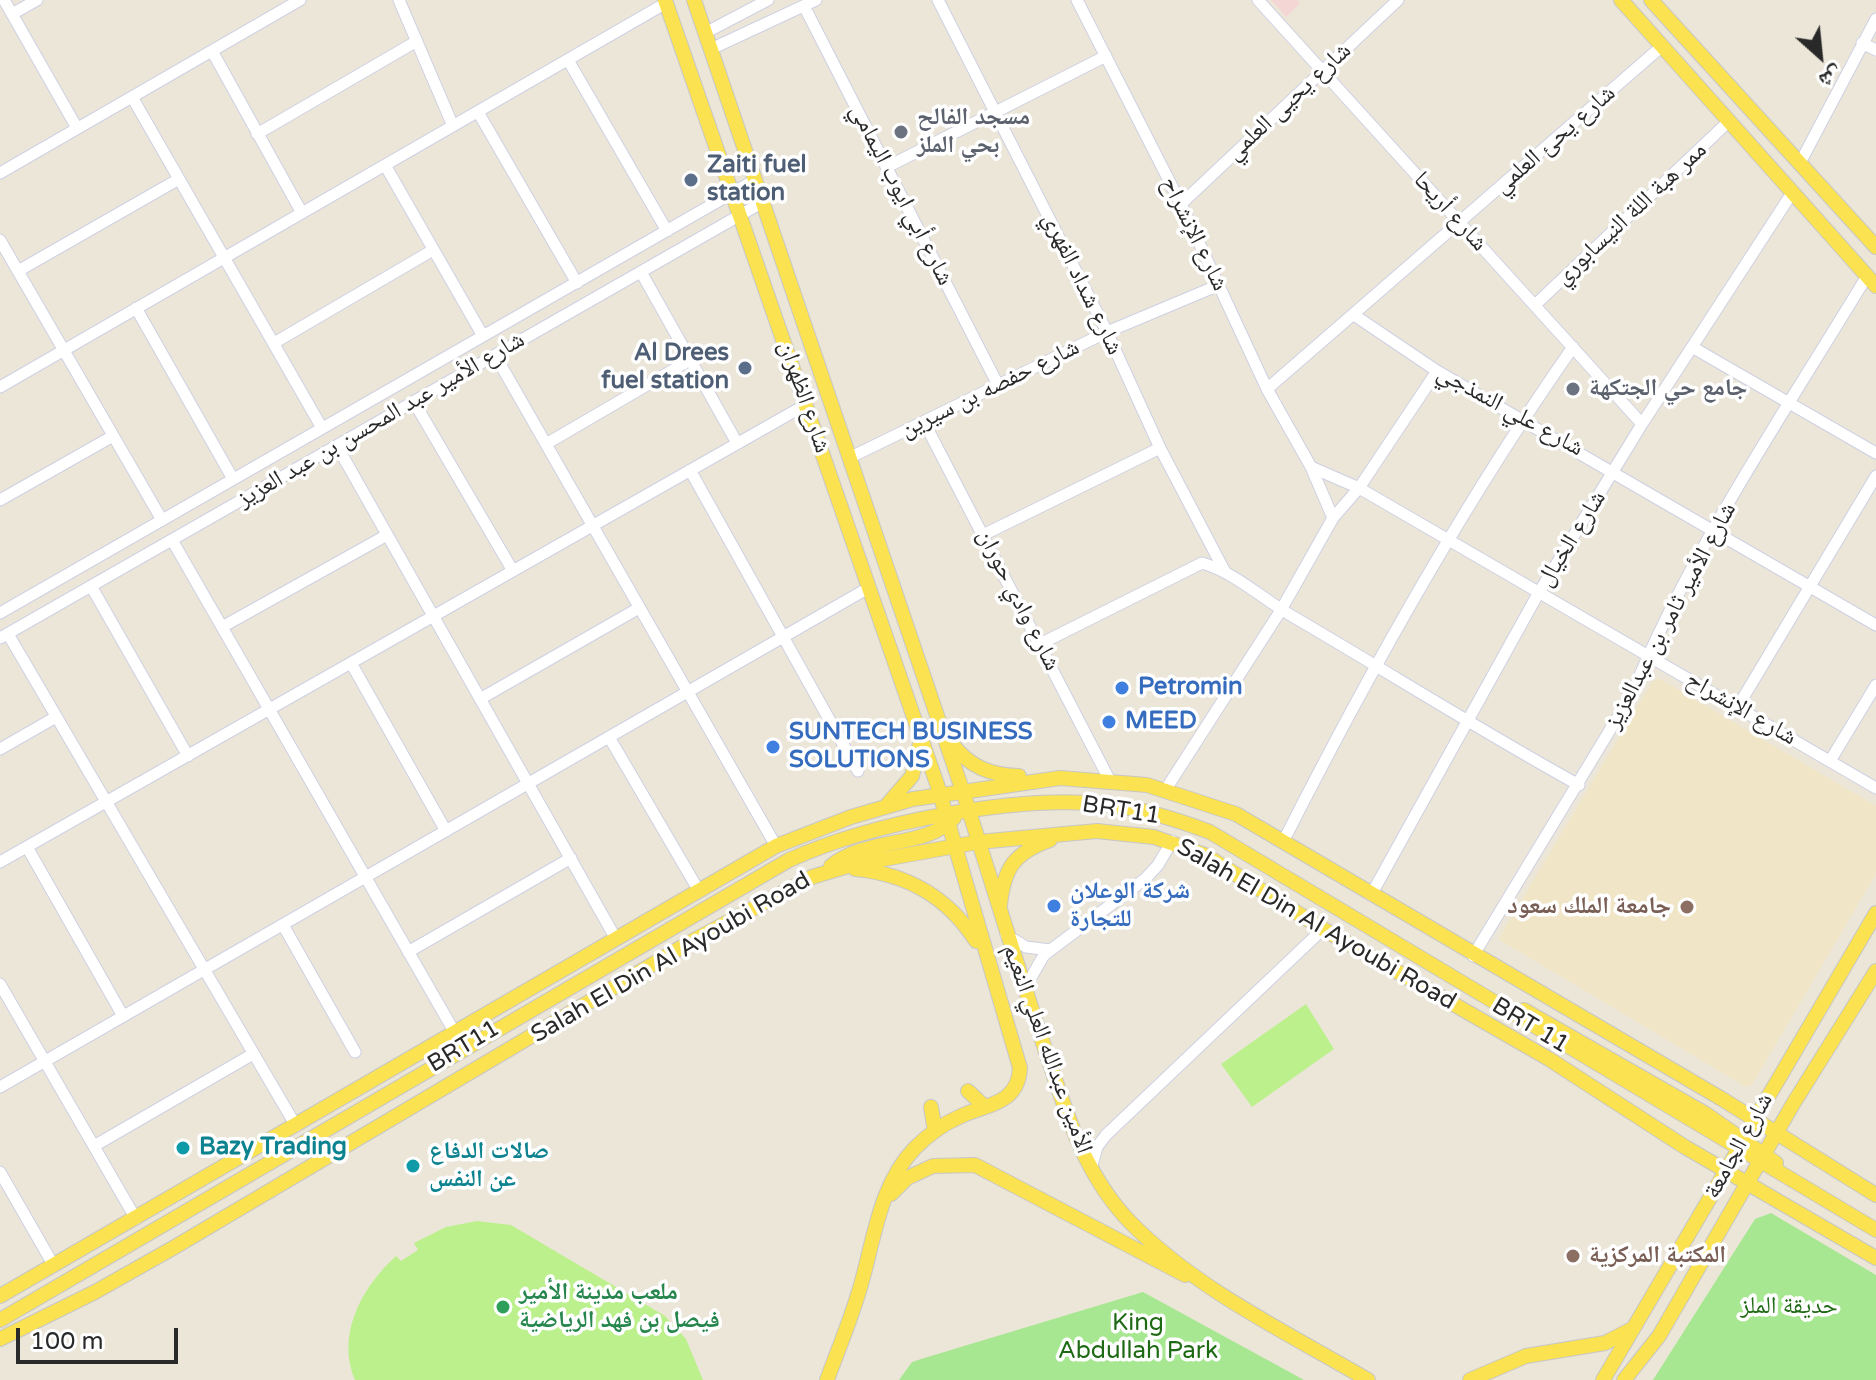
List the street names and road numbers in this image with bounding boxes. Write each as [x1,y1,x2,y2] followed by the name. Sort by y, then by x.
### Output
[1221,37,1357,167] street label: شارع يحيى العلمي
[1488,79,1622,201] street label: شارع يحئ العلمي
[843,99,959,291] street label: شارع أبي ايوب اليمامي
[1549,136,1713,292] street label: ممر هبة اللة النيسابوري
[1407,166,1493,258] street label: شارع أريحا
[1154,172,1234,296] street label: شارع الإنشراح
[1035,208,1129,360] street label: شارع شداد الفهري
[232,326,530,514] street label: شارع الأمير عبد المحسن بن عبد العزيز
[896,333,1084,445] street label: شارع حفصه بن سيرين
[771,337,837,457] street label: شارع الظهران
[1432,359,1588,463] street label: شارع علي النمذجي
[1531,486,1613,592] street label: شارع الخيال
[1599,498,1743,734] street label: شارع الأمير ثامر بن عبدالعزيز
[970,524,1066,676] street label: شارع وادي حوران
[1680,666,1802,752] street label: شارع الإنشراح
[1080,791,1162,831] street label: BRT11
[1171,833,1461,1017] street label: Salah El Din Al Ayoubi Road
[526,866,816,1050] street label: Salah El Din Al Ayoubi Road
[996,940,1098,1158] street label: الأمين عبدالله العلي النعيم
[1486,992,1574,1060] street label: BRT 11
[423,1014,505,1080] street label: BRT11
[1698,1088,1780,1204] street label: شارع الجامعة

